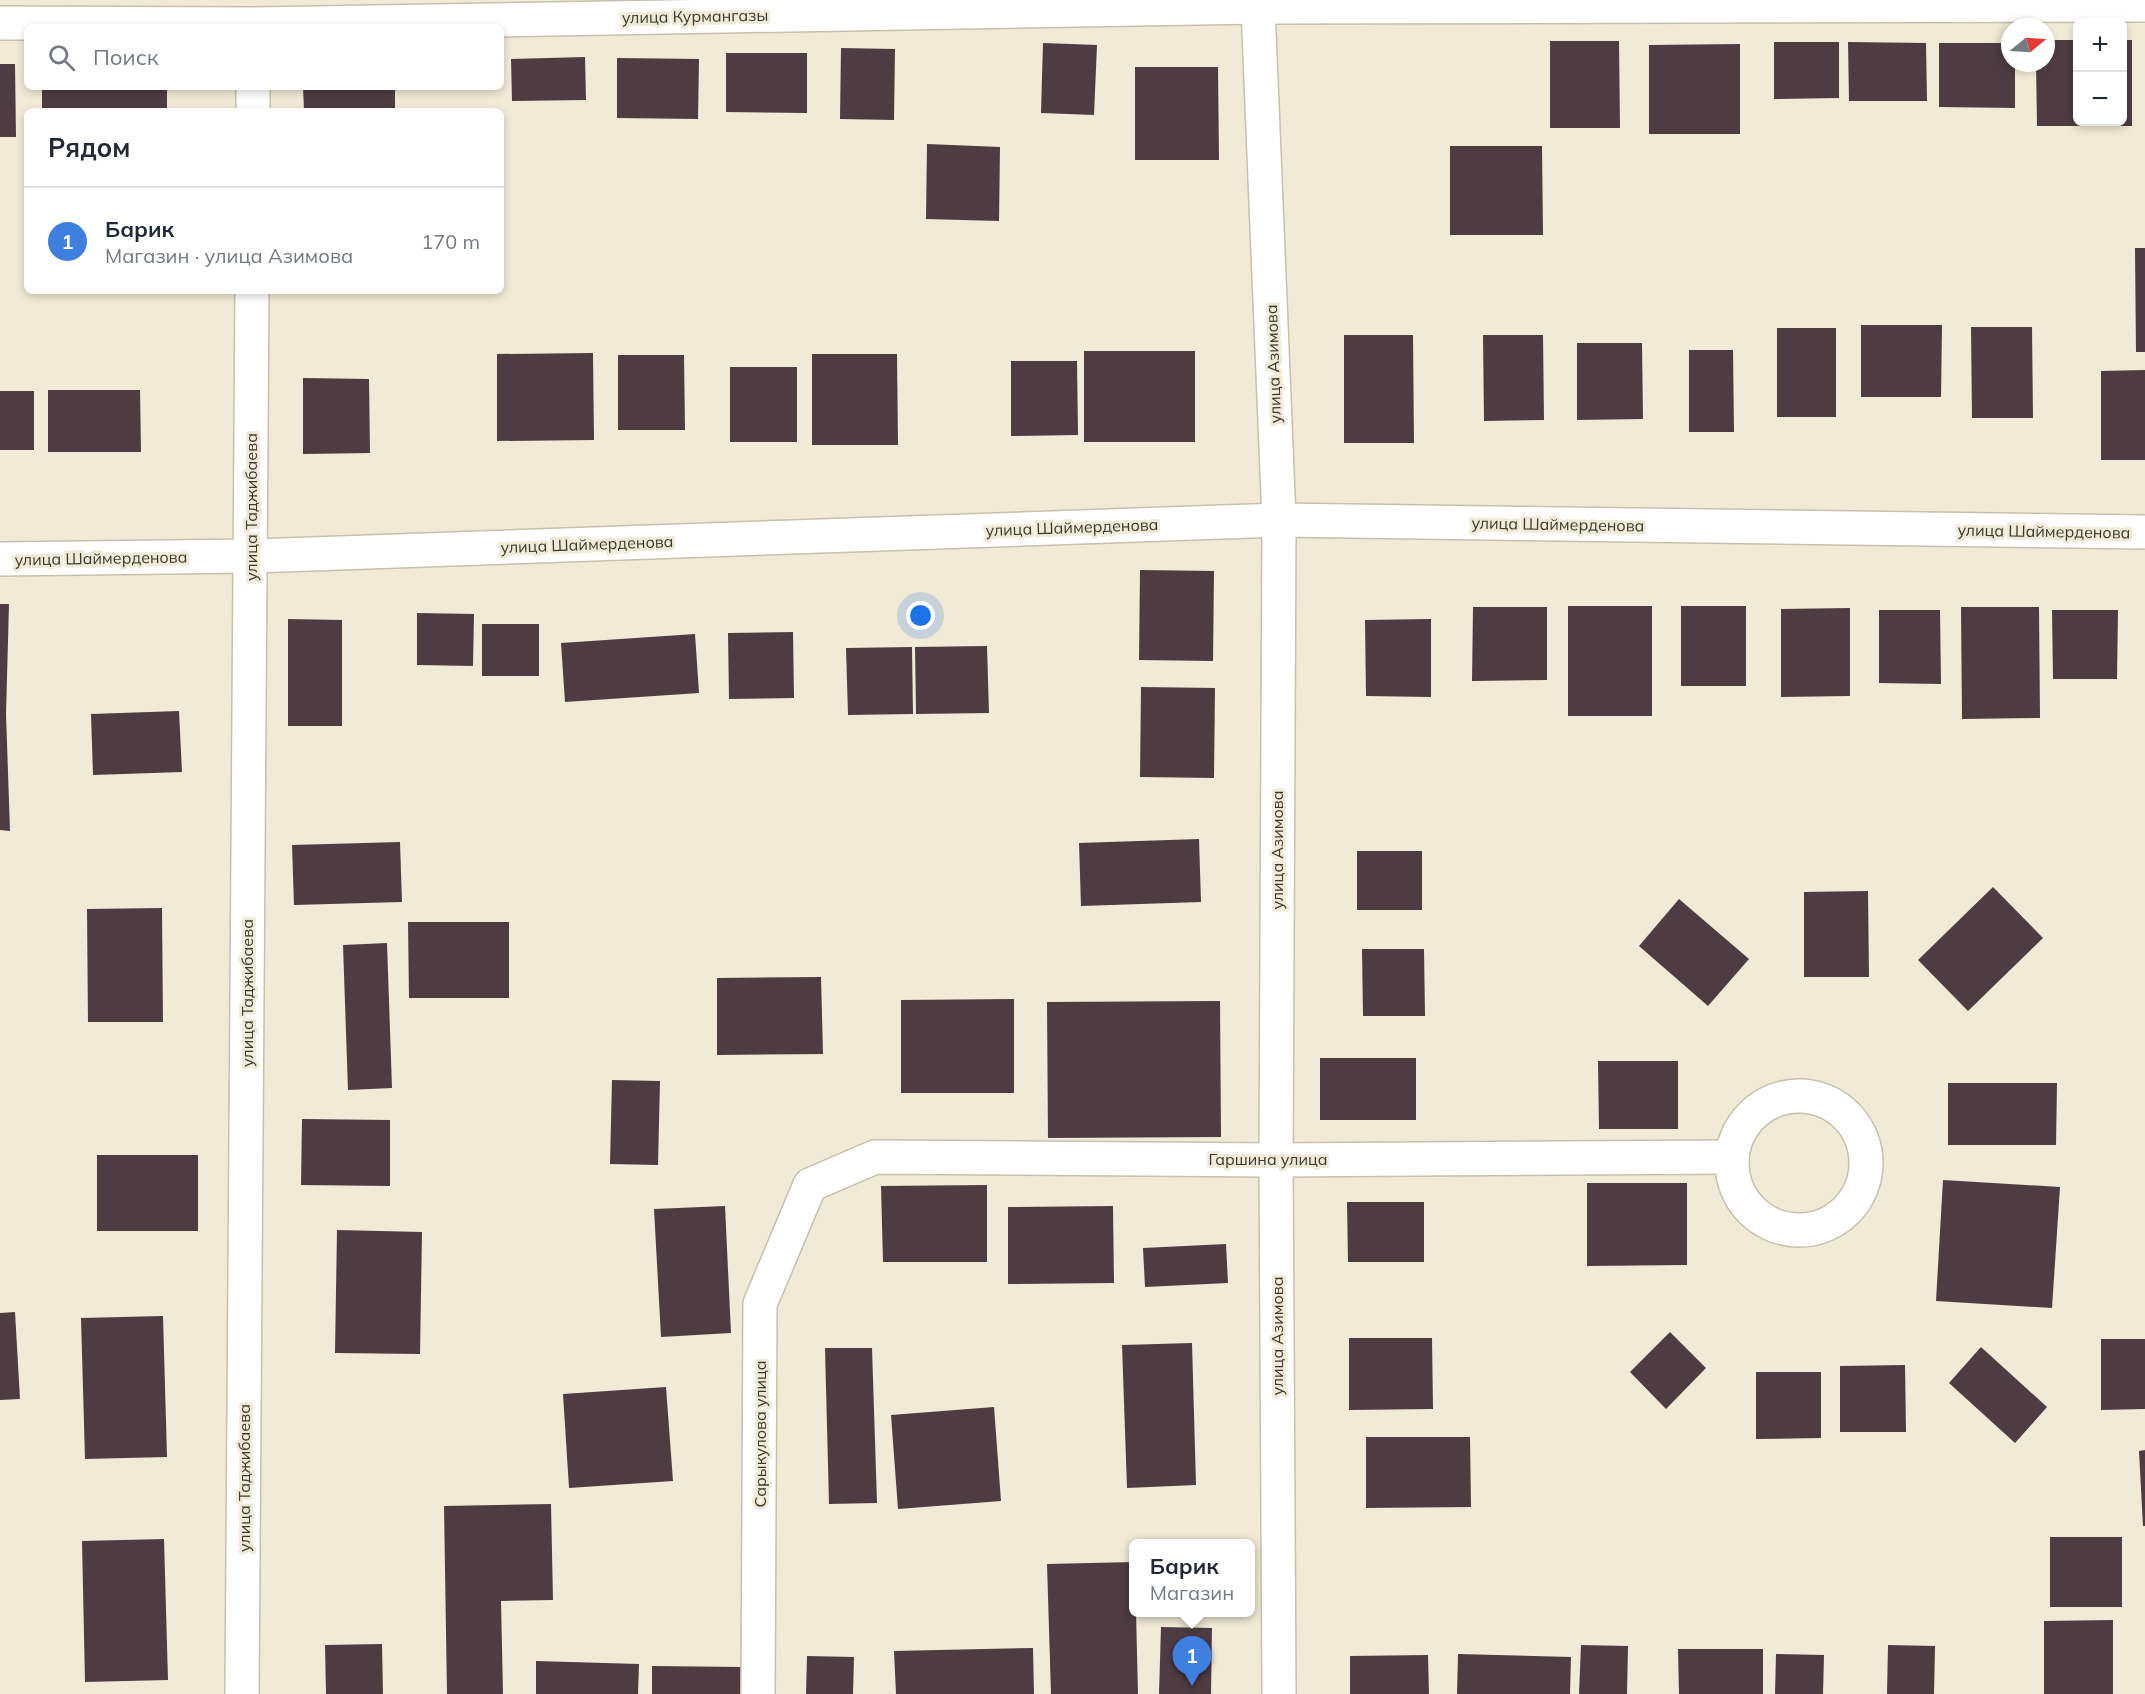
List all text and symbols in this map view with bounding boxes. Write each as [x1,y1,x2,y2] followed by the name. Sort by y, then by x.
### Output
[622,5,768,27] street label: улица Курмангазы
[2001,18,2055,72] north arrow
[2073,18,2127,126] map controls
[2073,18,2127,72] button: +
[24,24,504,90] search box
[45,41,78,74] icon: search
[93,43,159,71] text: Поиск
[2073,72,2127,126] button: −
[48,131,131,164] text: Рядом
[105,215,174,243] text: Барик
[62,229,74,254] text: 1
[421,229,480,254] text: 170 m
[105,243,353,268] text: Магазин · улица Азимова
[1261,304,1285,424] street label: улица Азимова
[241,433,261,581] street label: улица Таджибаева
[1471,512,1645,536] street label: улица Шаймерденова
[985,514,1159,540] street label: улица Шаймерденова
[1957,519,2131,543] street label: улица Шаймерденова
[500,531,674,557] street label: улица Шаймерденова
[14,546,188,570] street label: улица Шаймерденова
[906,601,935,630] your location
[1267,791,1287,909] street label: улица Азимова
[237,919,257,1067] street label: улица Таджибаева
[1209,1149,1327,1169] street label: Гаршина улица
[1267,1277,1287,1395] street label: улица Азимова
[750,1360,770,1508] street label: Сарыкулова улица
[234,1404,254,1552] street label: улица Таджибаева
[1129,1539,1255,1617] popup
[1150,1552,1219,1580] text: Барик
[1150,1580,1234,1605] text: Магазин
[1172,1636,1212,1686] pin: 1

